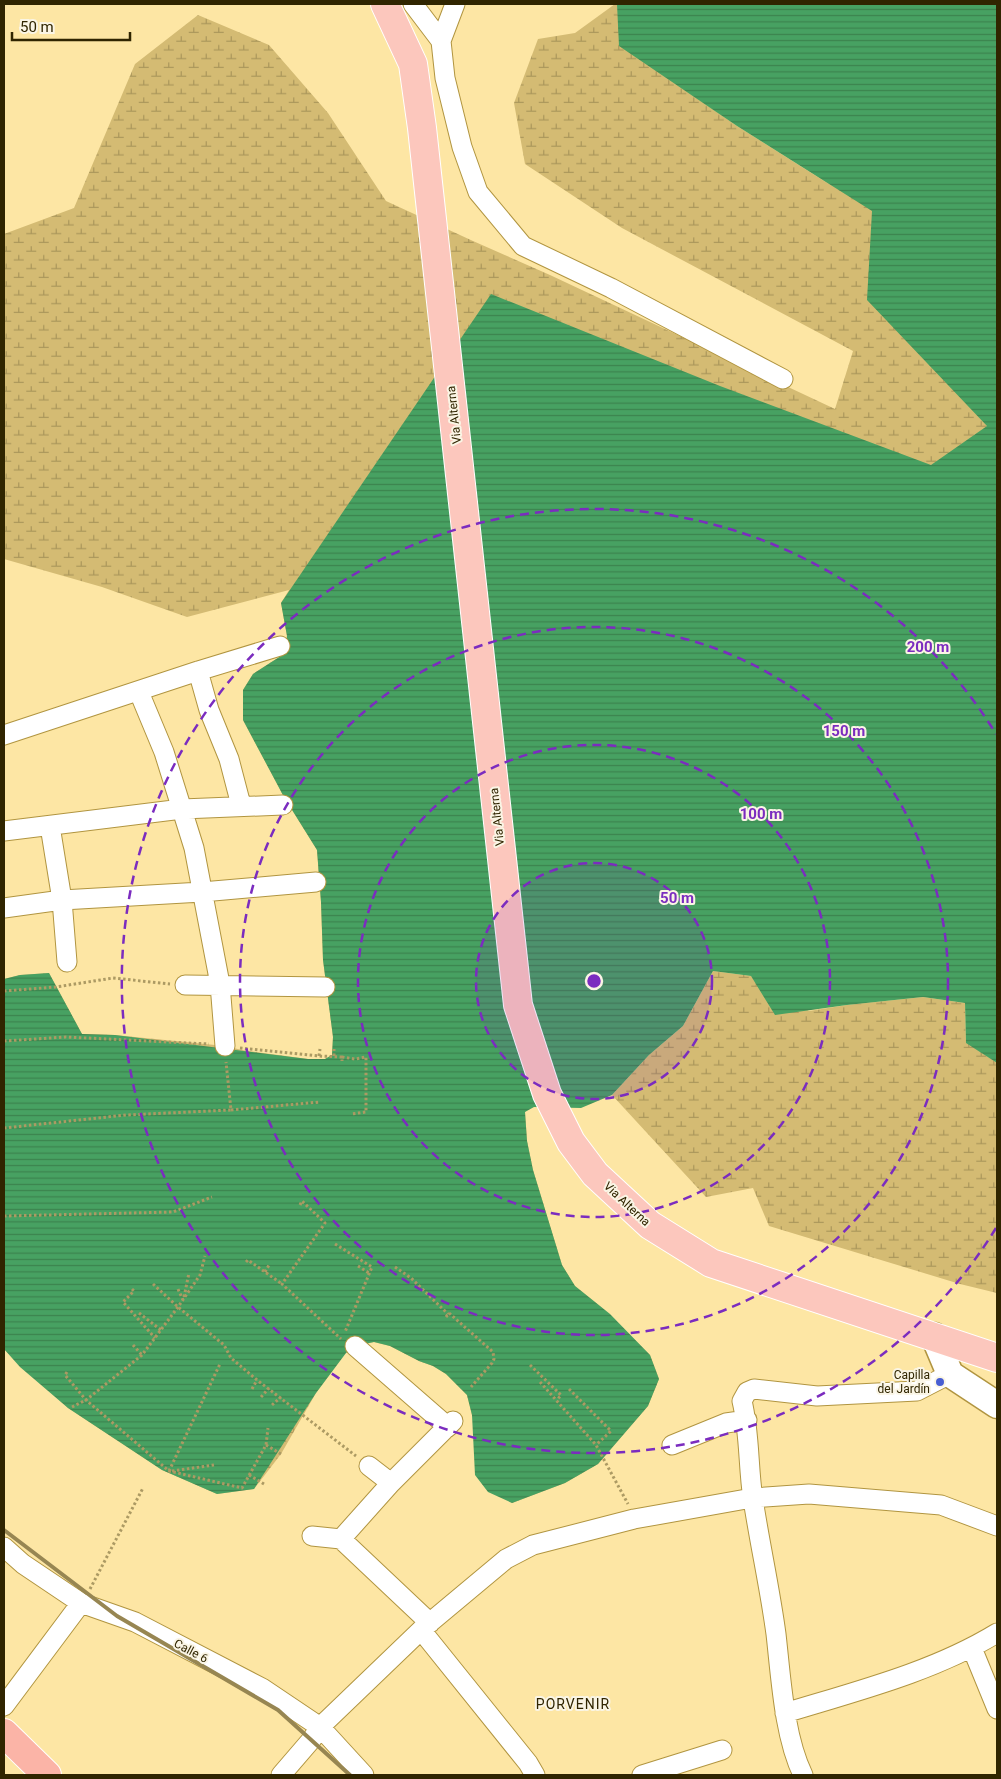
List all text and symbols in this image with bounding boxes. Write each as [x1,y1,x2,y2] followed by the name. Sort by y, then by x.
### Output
[12,10,130,42] scale bar
[20,18,54,36] text: 50 m
[444,385,464,445] street label: Via Alterna
[907,638,949,656] text: 200 m
[823,722,865,740] text: 150 m
[487,787,507,847] street label: Via Alterna
[740,805,782,823] text: 100 m
[660,889,694,907] text: 50 m
[585,972,603,990] centre of rings
[601,1179,653,1229] street label: Via Alterna
[878,1368,930,1396] place label: Capilla del Jardín
[934,1376,946,1388] marker: Capilla del Jardín
[172,1636,211,1666] street label: Calle 6
[536,1696,610,1712] district label: PORVENIR

